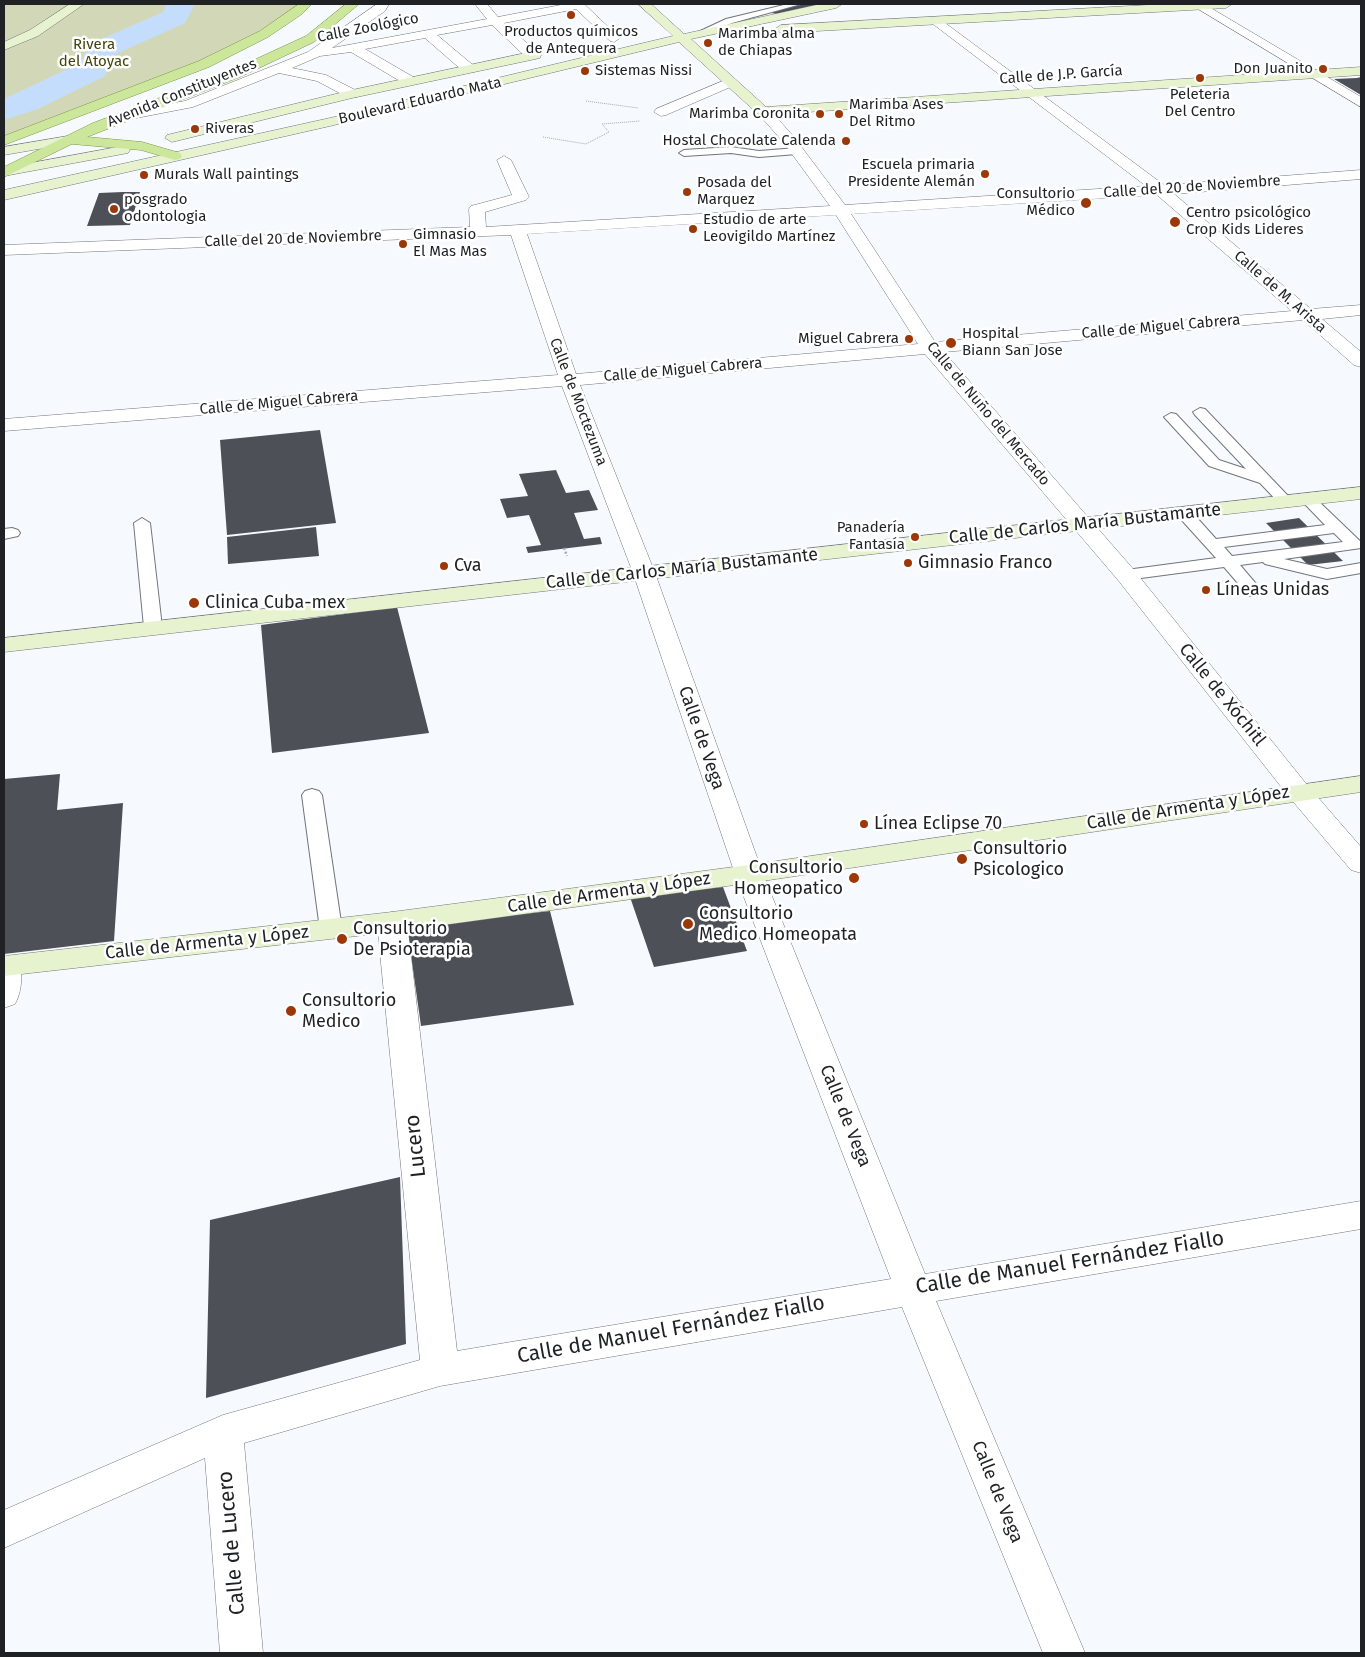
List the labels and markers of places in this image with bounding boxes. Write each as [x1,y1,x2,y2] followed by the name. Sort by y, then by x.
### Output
[565,9,577,21] marker: Productos químicos de Antequera
[504,23,638,58] place label: Productos químicos de Antequera
[718,25,815,60] place label: Marimba alma de Chiapas
[702,37,714,49] marker: Marimba alma de Chiapas
[1233,60,1313,78] place label: Don Juanito
[595,62,692,80] place label: Sistemas Nissi
[1317,63,1329,75] marker: Don Juanito
[579,65,591,77] marker: Sistemas Nissi
[1194,72,1206,84] marker: Peleteria Del Centro
[1165,86,1235,121] place label: Peleteria Del Centro
[849,96,943,131] place label: Marimba Ases Del Ritmo
[689,105,810,123] place label: Marimba Coronita
[814,108,826,120] marker: Marimba Coronita
[833,108,845,120] marker: Marimba Ases Del Ritmo
[205,120,254,138] place label: Riveras
[189,123,201,135] marker: Riveras
[662,132,836,150] place label: Hostal Chocolate Calenda
[840,135,852,147] marker: Hostal Chocolate Calenda
[848,156,975,191] place label: Escuela primaria Presidente Alemán
[154,166,299,184] place label: Murals Wall paintings
[979,168,991,180] marker: Escuela primaria Presidente Alemán
[138,169,150,181] marker: Murals Wall paintings
[697,174,772,209] place label: Posada del Marquez
[996,185,1075,220] place label: Consultorio Médico
[681,186,693,198] marker: Posada del Marquez
[124,191,206,226] place label: posgrado odontologia
[1079,196,1093,210] marker: Consultorio Médico
[108,203,120,215] marker: posgrado odontologia
[1186,204,1311,239] place label: Centro psicológico Crop Kids Lideres
[703,211,835,246] place label: Estudio de arte Leovigildo Martínez
[1168,215,1182,229] marker: Centro psicológico Crop Kids Lideres
[687,223,699,235] marker: Estudio de arte Leovigildo Martínez
[413,226,487,261] place label: Gimnasio El Mas Mas
[397,238,409,250] marker: Gimnasio El Mas Mas
[962,325,1063,360] place label: Hospital Biann San Jose
[798,330,899,348] place label: Miguel Cabrera
[903,333,915,345] marker: Miguel Cabrera
[944,336,958,350] marker: Hospital Biann San Jose
[837,519,905,554] place label: Panadería Fantasía
[909,531,921,543] marker: Panadería Fantasía
[918,552,1052,574] place label: Gimnasio Franco
[454,555,482,577] place label: Cva
[902,557,914,569] marker: Gimnasio Franco
[438,560,450,572] marker: Cva
[1216,579,1329,601] place label: Líneas Unidas
[1200,584,1212,596] marker: Líneas Unidas
[205,592,345,614] place label: Clinica Cuba-mex
[187,596,201,610] marker: Clinica Cuba-mex
[874,813,1002,835] place label: Línea Eclipse 70
[858,818,870,830] marker: Línea Eclipse 70
[973,838,1067,881] place label: Consultorio Psicologico
[955,852,969,866] marker: Consultorio Psicologico
[734,857,843,900] place label: Consultorio Homeopatico
[847,871,861,885] marker: Consultorio Homeopatico
[699,903,857,946] place label: Consultorio Medico Homeopata
[681,917,695,931] marker: Consultorio Medico Homeopata
[353,918,471,961] place label: Consultorio De Psioterapia
[335,932,349,946] marker: Consultorio De Psioterapia
[302,990,396,1032] place label: Consultorio Medico
[284,1004,298,1018] marker: Consultorio Medico

